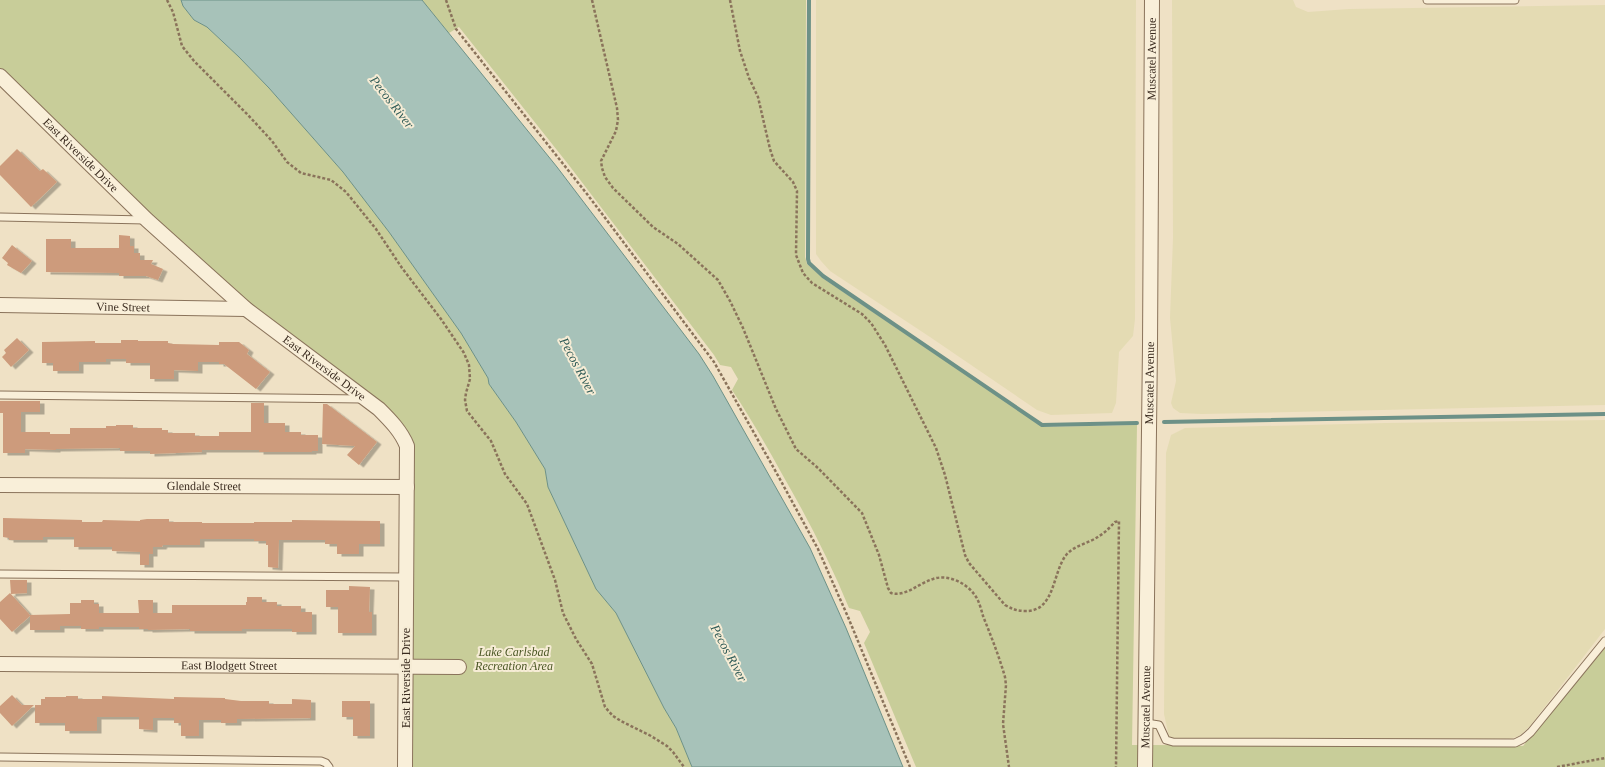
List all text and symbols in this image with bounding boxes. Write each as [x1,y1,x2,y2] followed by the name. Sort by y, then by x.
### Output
[1144,18,1159,100] street label: Muscatel Avenue
[366,72,418,132] water label: Pecos River
[40,115,121,195] street label: East Riverside Drive
[96,300,151,314] street label: Vine Street
[280,332,369,404] street label: East Riverside Drive
[556,334,600,398] water label: Pecos River
[1142,342,1157,425] street label: Muscatel Avenue
[167,479,242,493] street label: Glendale Street
[707,621,751,685] water label: Pecos River
[399,628,413,728] street label: East Riverside Drive
[474,645,553,673] park label: Lake Carlsbad Recreation Area
[181,658,278,673] street label: East Blodgett Street
[1138,666,1153,748] street label: Muscatel Avenue

